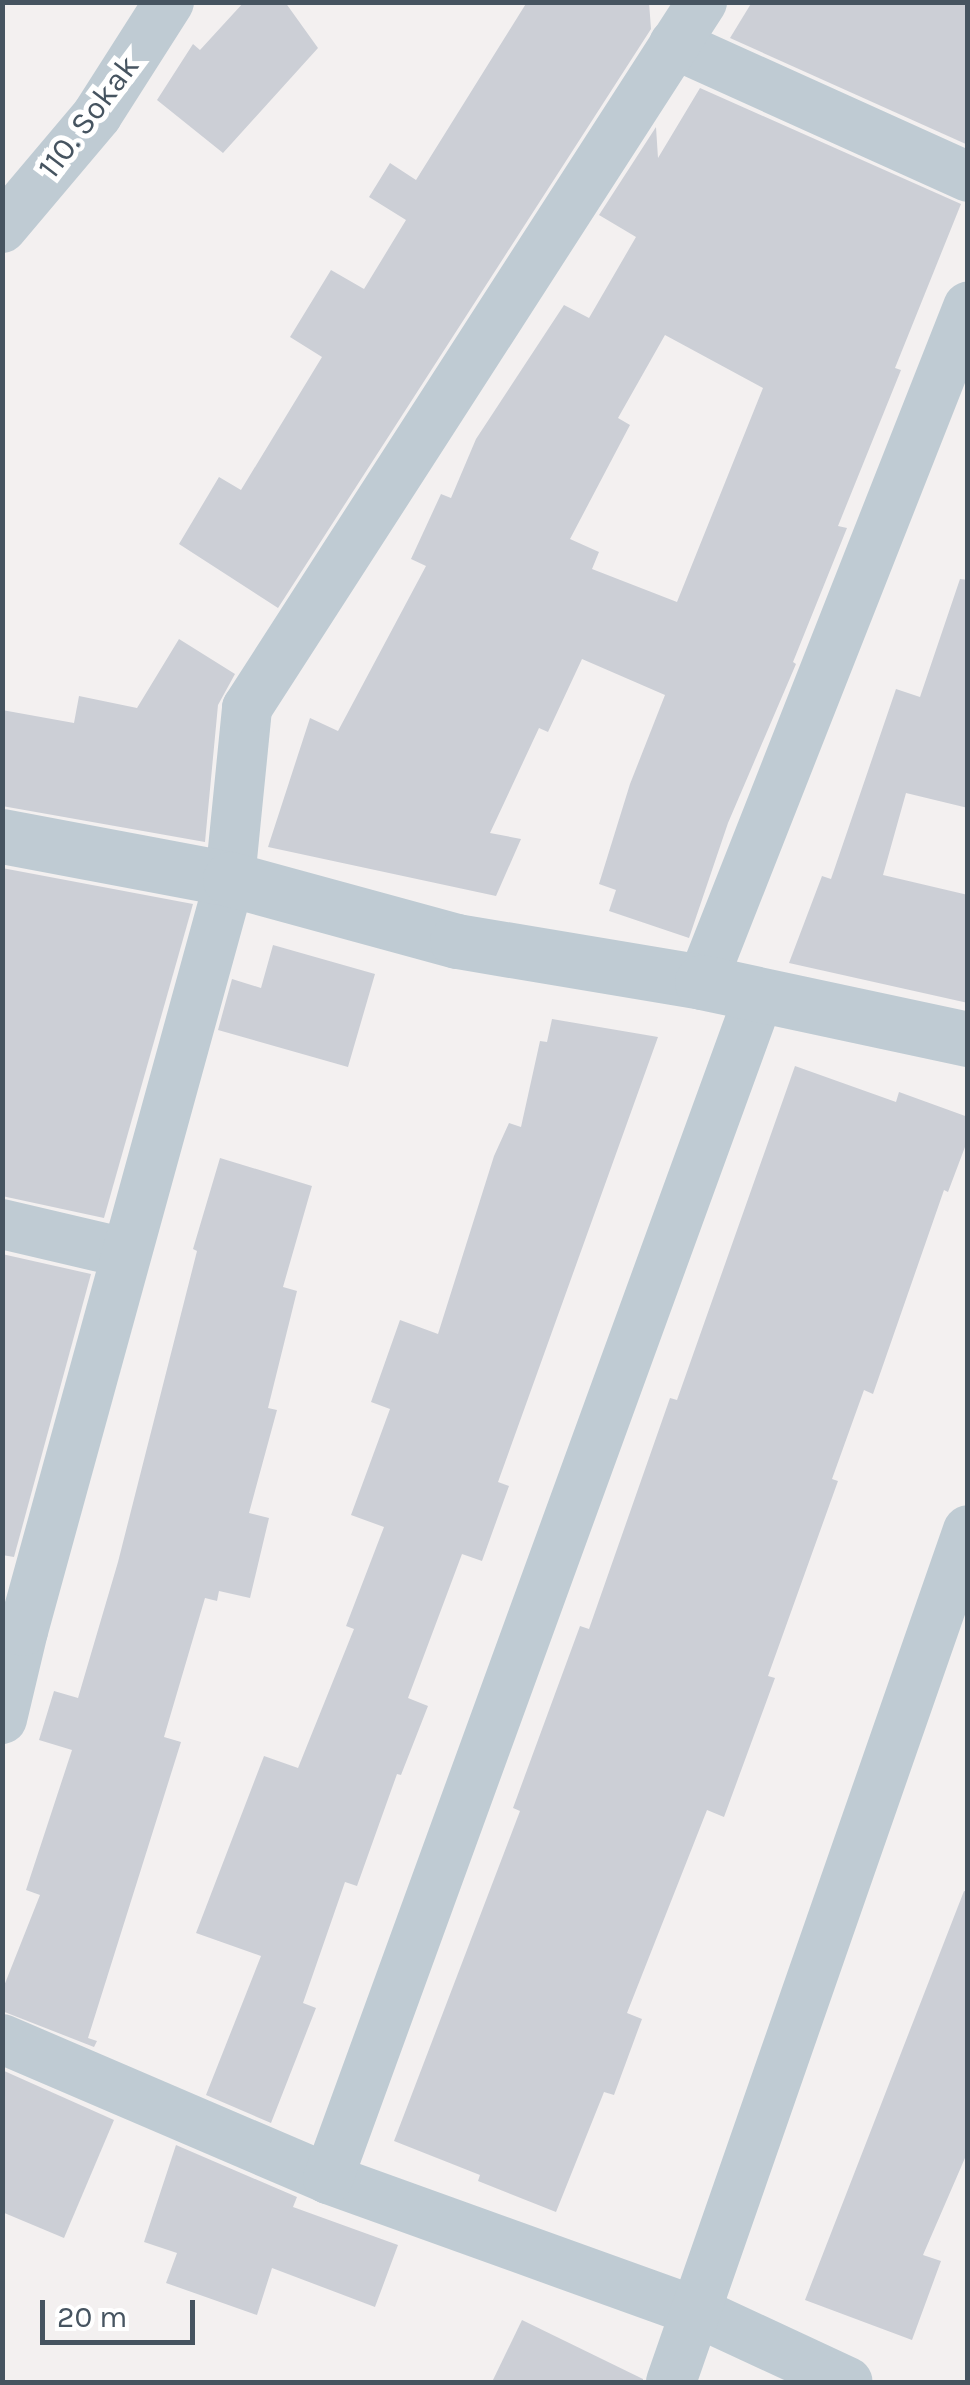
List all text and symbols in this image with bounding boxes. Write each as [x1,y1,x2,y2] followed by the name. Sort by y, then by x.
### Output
[30,48,148,186] street label: 110. Sokak
[45,2280,200,2342] scale bar
[57,2299,127,2335] text: 20 m

